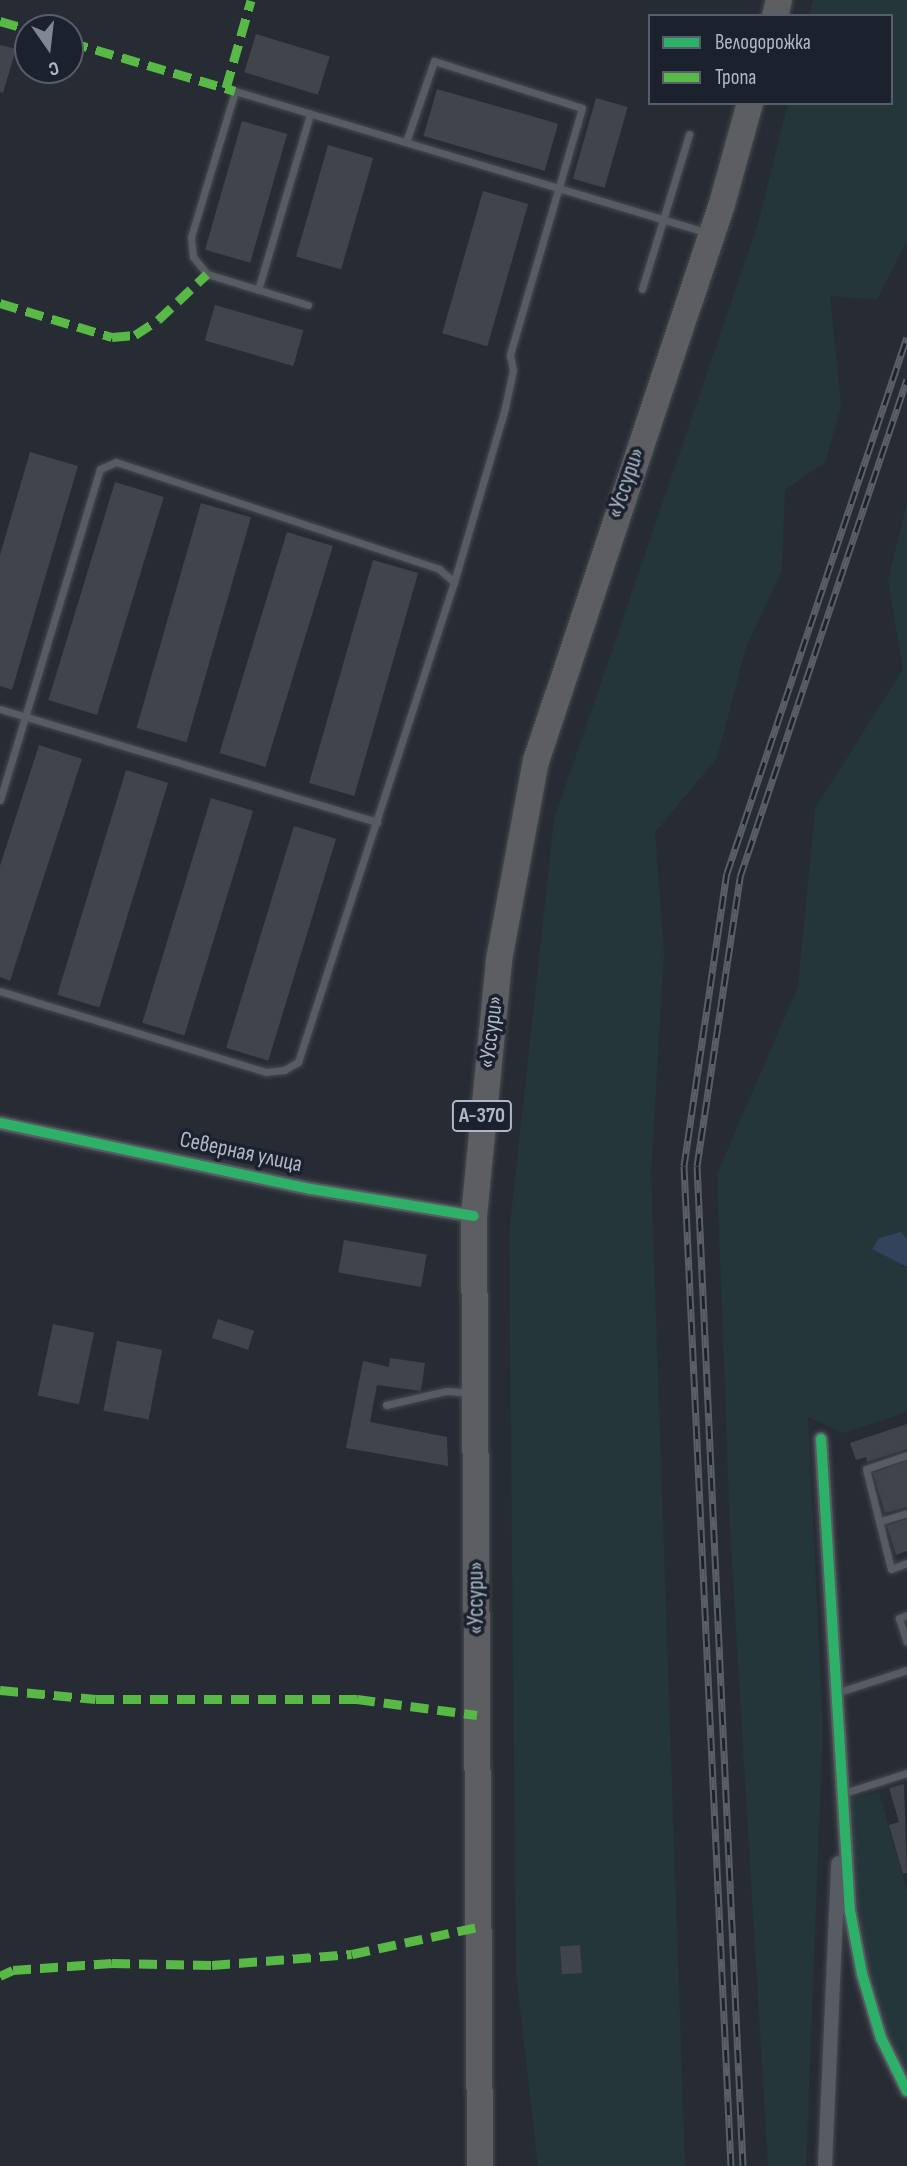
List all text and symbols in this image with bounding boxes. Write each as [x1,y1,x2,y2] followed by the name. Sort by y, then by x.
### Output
[14,14,84,84] north arrow
[648,14,893,105] legend
[715,30,811,55] text: Велодорожка
[46,56,61,80] text: С
[715,65,756,90] text: Тропа
[601,444,651,522] street label: «Уссури»
[473,994,509,1070] street label: «Уссури»
[450,1098,514,1134] road number: А-370
[177,1126,305,1178] street label: Северная улица
[462,1562,490,1634] street label: «Уссури»

